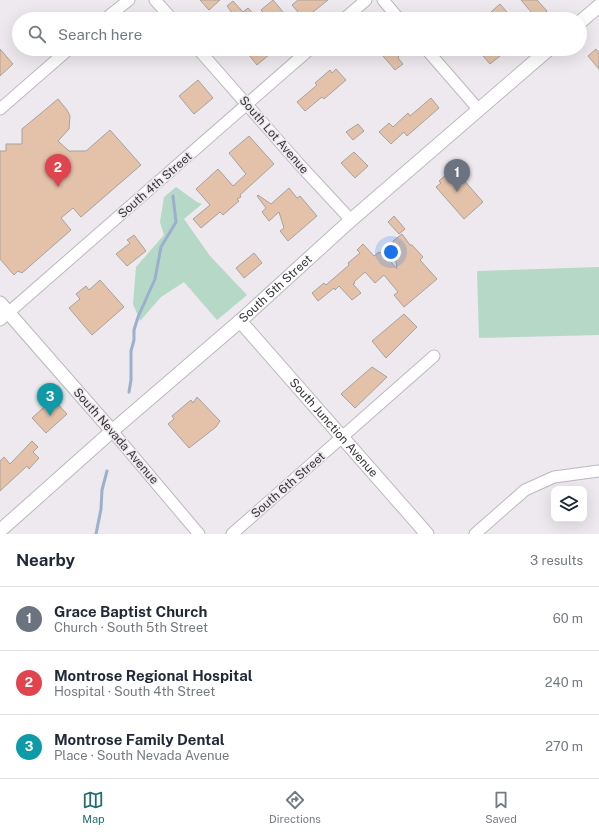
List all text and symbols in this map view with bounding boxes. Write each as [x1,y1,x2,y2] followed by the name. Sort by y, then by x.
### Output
[12,12,587,56] search box
[26,23,48,45] icon: search
[58,26,142,43] text: Search here
[236,93,312,177] street label: South Lot Avenue
[115,149,195,221] street label: South 4th Street
[45,154,71,187] pin: 2
[444,159,470,192] pin: 1
[381,242,401,262] your location
[236,252,315,325] street label: South 5th Street
[287,375,381,480] street label: South Junction Avenue
[37,383,63,416] pin: 3
[71,385,162,487] street label: South Nevada Avenue
[248,449,328,521] street label: South 6th Street
[551,486,587,522] map controls
[551,486,587,522] button: layers
[16,550,75,570] text: Nearby
[530,553,583,568] text: 3 results
[54,603,207,620] text: Grace Baptist Church
[26,611,32,626] text: 1
[553,611,583,626] text: 60 m
[54,620,208,635] text: Church · South 5th Street
[54,667,253,684] text: Montrose Regional Hospital
[25,675,33,690] text: 2
[545,675,583,690] text: 240 m
[54,684,215,699] text: Hospital · South 4th Street
[54,731,225,748] text: Montrose Family Dental
[25,739,33,754] text: 3
[545,739,583,754] text: 270 m
[54,748,229,763] text: Place · South Nevada Avenue
[82,789,105,825] tab: Map
[269,789,321,825] tab: Directions
[485,789,517,825] tab: Saved

